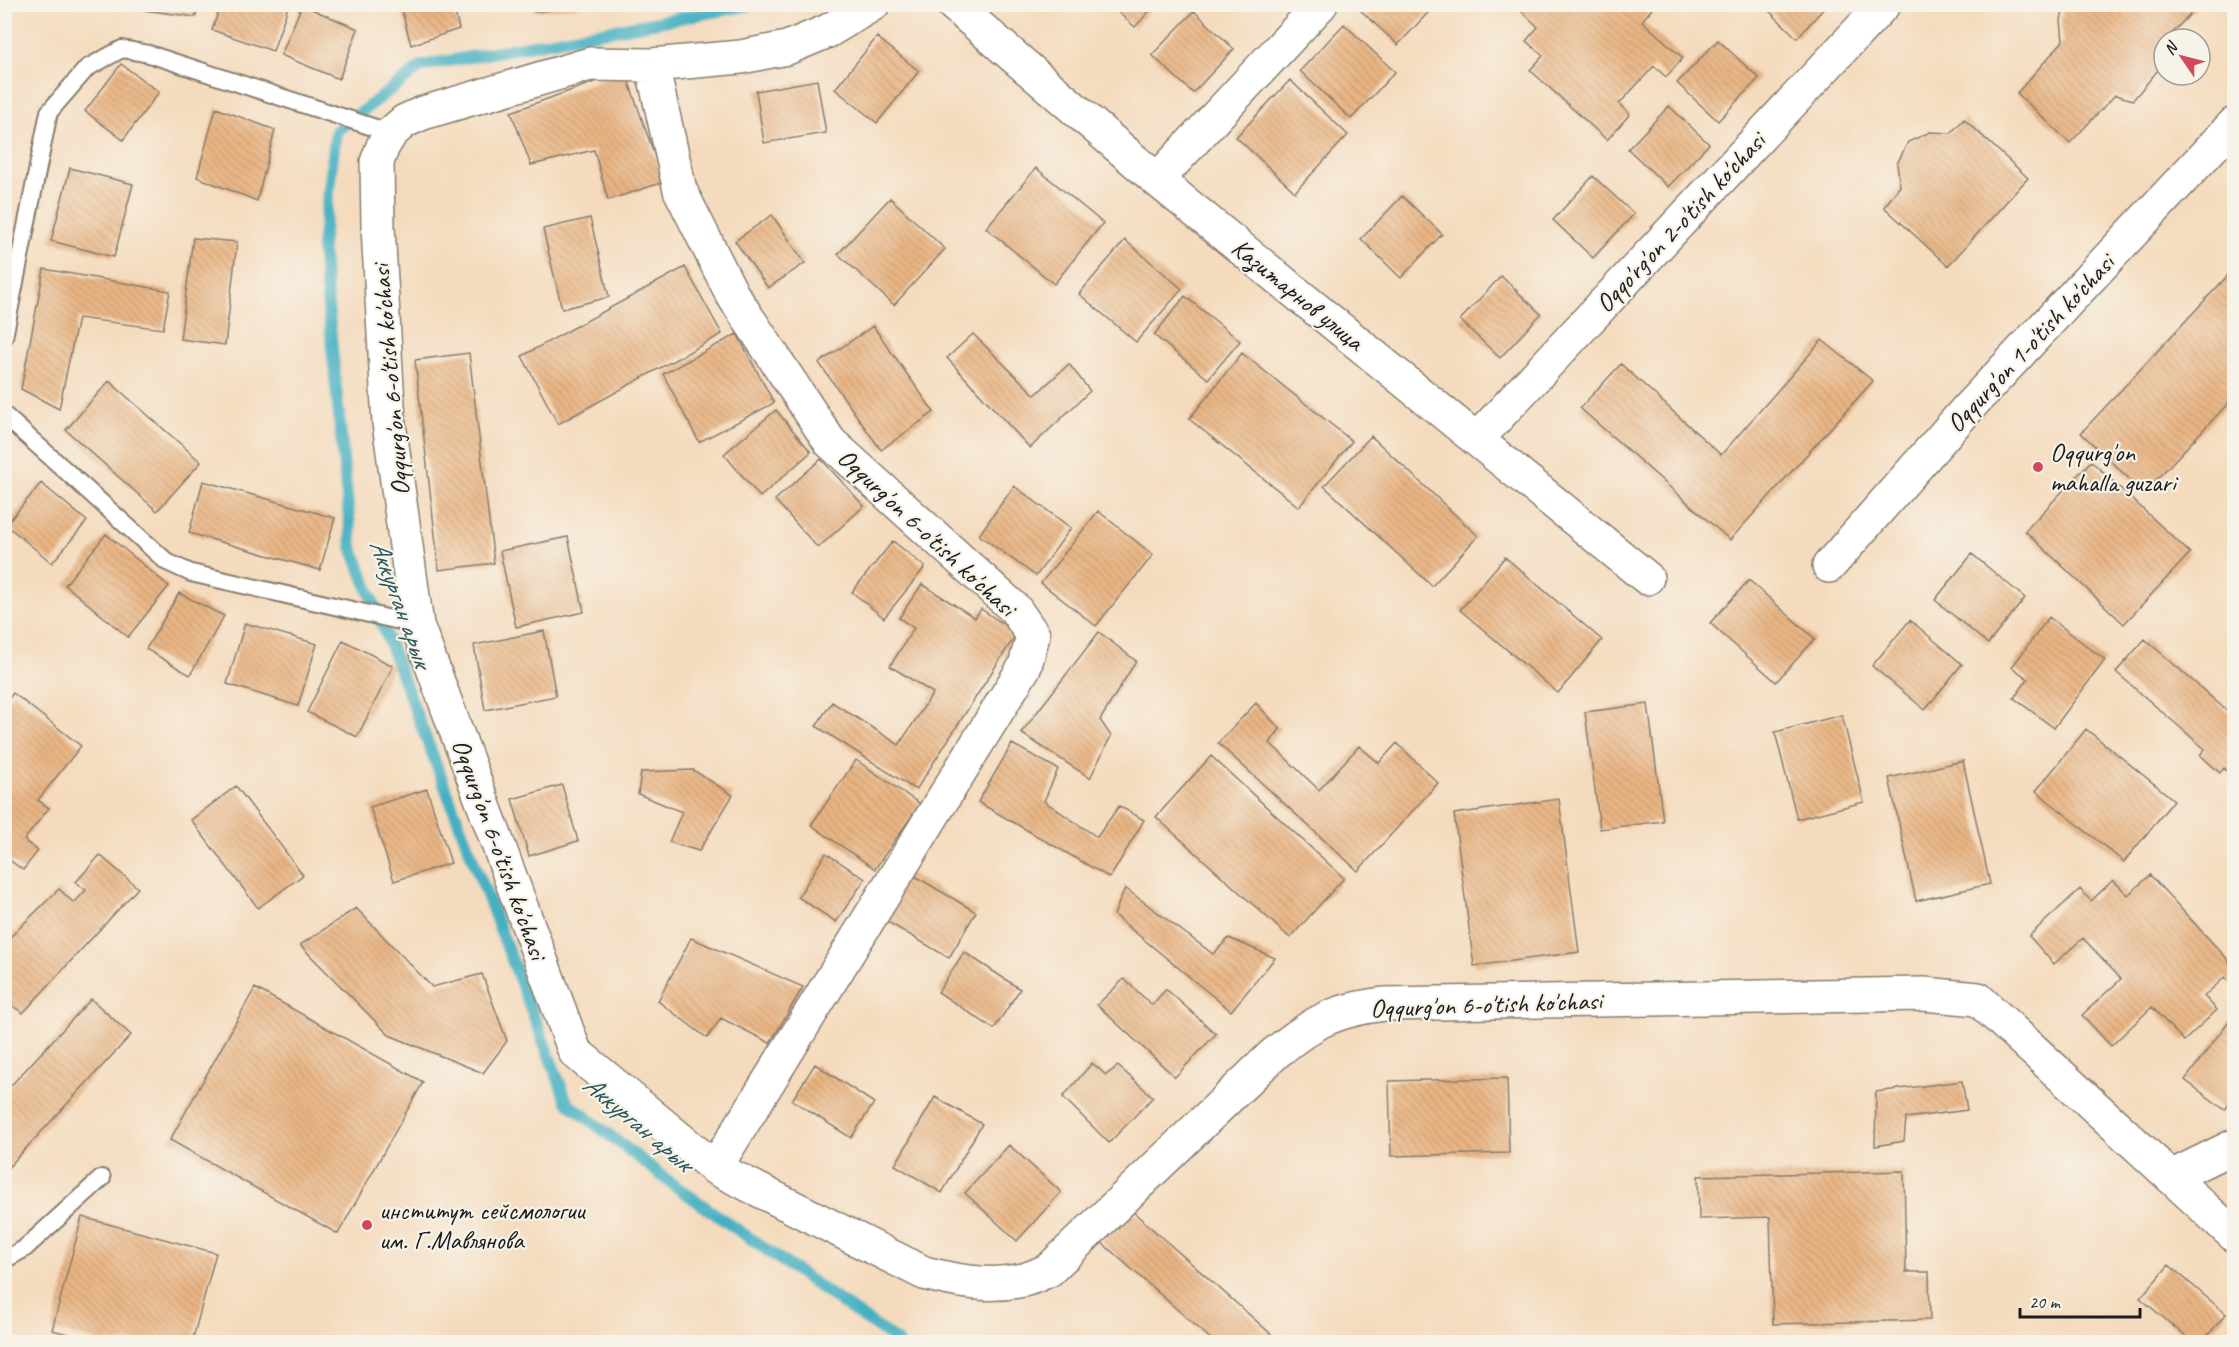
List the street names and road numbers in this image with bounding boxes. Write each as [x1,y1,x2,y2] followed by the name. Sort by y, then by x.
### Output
[1588,123,1775,319] street label: Oqqo'rg'on 2-o'tish ko'chasi
[1224,231,1372,360] street label: Казитарнов улица
[1939,245,2124,439] street label: Oqqurg'on 1-o'tish ko'chasi
[364,260,417,497] street label: Oqqurg'on 6-o'tish ko'chasi
[831,441,1025,626] street label: Oqqurg'on 6-o'tish ko'chasi
[444,735,556,967] street label: Oqqurg'on 6-o'tish ko'chasi
[1370,984,1606,1025] street label: Oqqurg'on 6-o'tish ko'chasi

